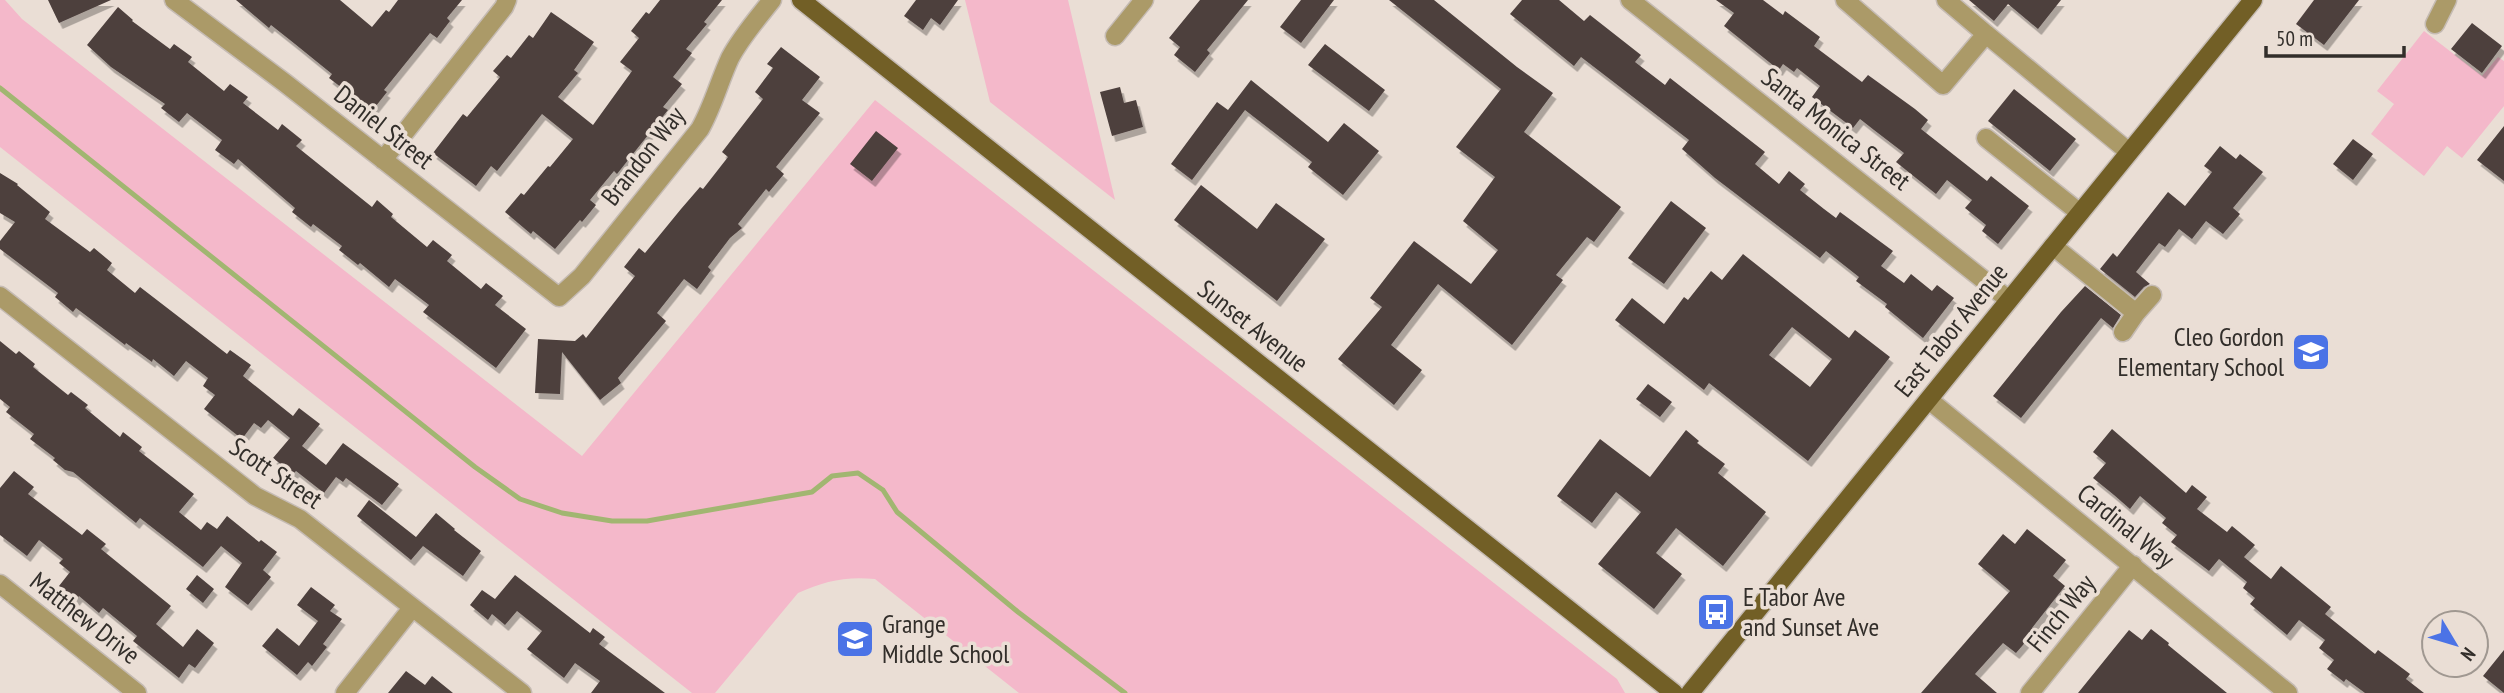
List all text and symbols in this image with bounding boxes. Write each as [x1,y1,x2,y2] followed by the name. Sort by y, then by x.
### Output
[2266,14,2404,58] scale bar
[2276,25,2313,52] text: 50 m
[1755,60,1917,197] street label: Santa Monica Street
[328,78,441,176] street label: Daniel Street
[594,99,692,212] street label: Brandon Way
[1887,256,2015,403] street label: East Tabor Avenue
[1192,272,1315,379] street label: Sunset Avenue
[2117,320,2284,383] place label: Cleo Gordon Elementary School
[2290,331,2332,373] school or university icon: Cleo Gordon Elementary School
[224,430,329,516] street label: Scott Street
[2071,476,2182,575] street label: Cardinal Way
[24,564,147,671] street label: Matthew Drive
[2019,567,2102,658] street label: Finch Way
[1743,580,1879,643] place label: E Tabor Ave and Sunset Ave
[1695,591,1737,633] bus stop icon: E Tabor Ave and Sunset Ave
[882,607,1009,670] place label: Grange Middle School
[2420,609,2490,679] north arrow
[834,618,876,660] school or university icon: Grange Middle School
[2456,643,2481,666] text: N

